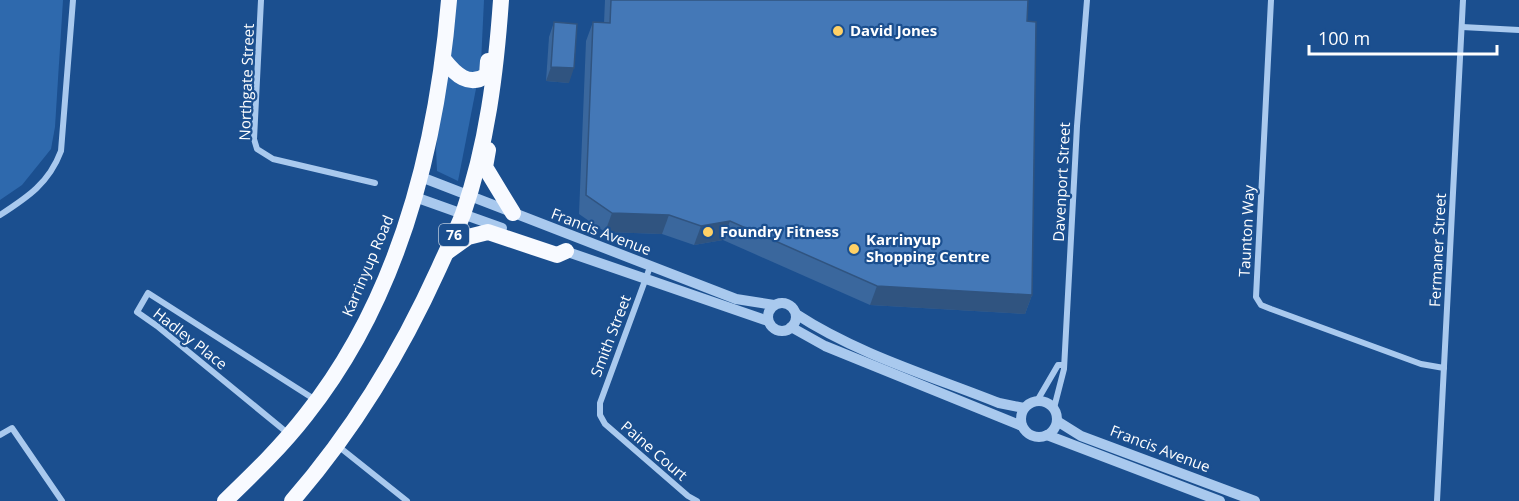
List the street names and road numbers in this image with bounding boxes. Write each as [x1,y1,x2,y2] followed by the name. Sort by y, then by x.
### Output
[234,23,258,141] street label: Northgate Street
[1048,122,1074,242] street label: Davenport Street
[1234,184,1258,277] street label: Taunton Way
[1424,192,1450,307] street label: Fermaner Street
[548,203,654,259] street label: Francis Avenue
[337,212,397,319] street label: Karrinyup Road
[439,224,469,246] road number: 76
[585,292,635,379] street label: Smith Street
[149,303,232,373] street label: Hadley Place
[617,416,692,485] street label: Paine Court
[1107,420,1213,476] street label: Francis Avenue

